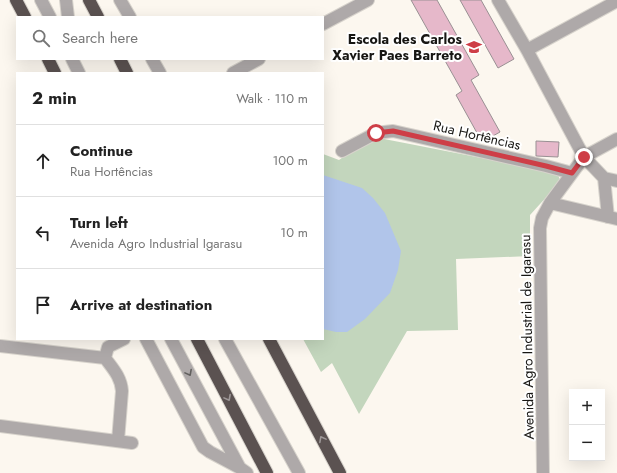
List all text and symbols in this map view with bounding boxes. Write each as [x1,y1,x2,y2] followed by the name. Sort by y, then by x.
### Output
[16,16,324,60] search box
[30,27,52,49] icon: search
[62,27,138,49] text: Search here
[332,29,463,65] place label: Escola des Carlos Xavier Paes Barreto
[465,38,483,56] school or university icon: Escola des Carlos Xavier Paes Barreto
[32,86,77,110] text: 2 min
[236,89,308,108] text: Walk · 110 m
[431,115,523,155] street label: Rua Hortências
[367,124,385,142] route start
[70,140,133,162] text: Continue
[575,148,593,166] route end
[32,150,54,172] icon: ahead
[273,151,308,170] text: 100 m
[70,162,153,181] text: Rua Hortências
[70,212,128,234] text: Turn left
[32,222,54,244] icon: left
[280,223,308,242] text: 10 m
[70,234,242,253] text: Avenida Agro Industrial Igarasu
[515,234,539,440] street label: Avenida Agro Industrial de Igarasu
[32,294,54,316] icon: arrive
[70,294,212,316] text: Arrive at destination
[185,369,192,377] one-way arrow
[569,389,605,461] map controls
[569,389,605,425] button: +
[223,394,231,401] one-way arrow
[569,425,605,461] button: −
[319,435,327,443] one-way arrow

